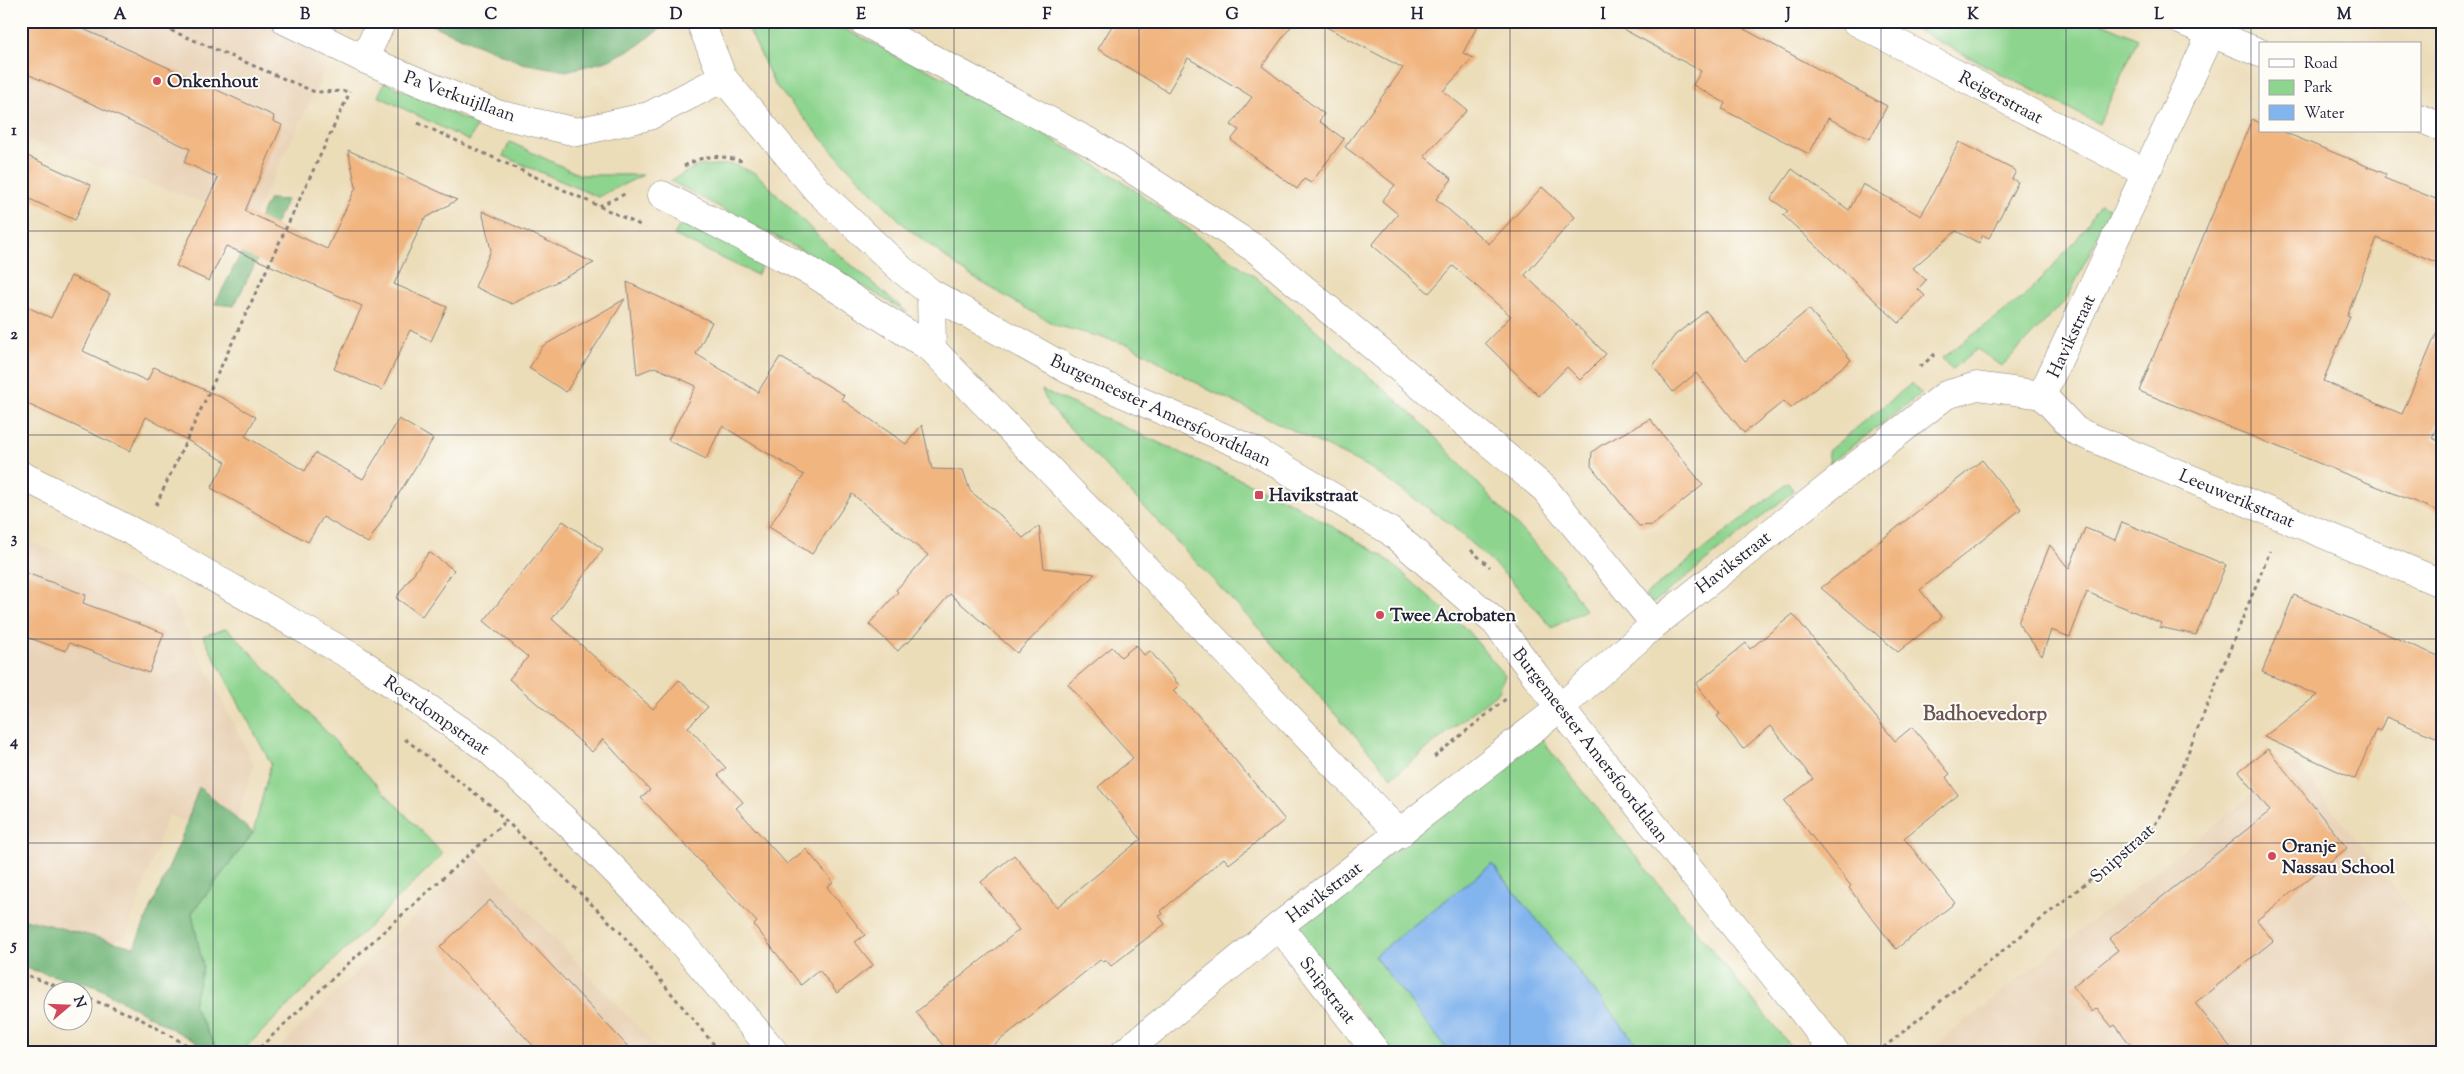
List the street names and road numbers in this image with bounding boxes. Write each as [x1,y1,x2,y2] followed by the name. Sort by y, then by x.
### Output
[400,66,519,130] street label: Pa Verkuijllaan
[1953,66,2047,132] street label: Reigerstraat
[2042,291,2103,383] street label: Havikstraat
[1045,349,1275,475] street label: Burgemeester Amersfoordtlaan
[2174,464,2298,536] street label: Leeuwerikstraat
[1691,526,1777,601] street label: Havikstraat
[1505,643,1674,850] street label: Burgemeester Amersfoordtlaan
[377,670,494,763] street label: Roerdompstraat
[2085,818,2161,891] street label: Snipstraat
[1282,856,1369,931] street label: Havikstraat
[1292,952,1361,1030] street label: Snipstraat

